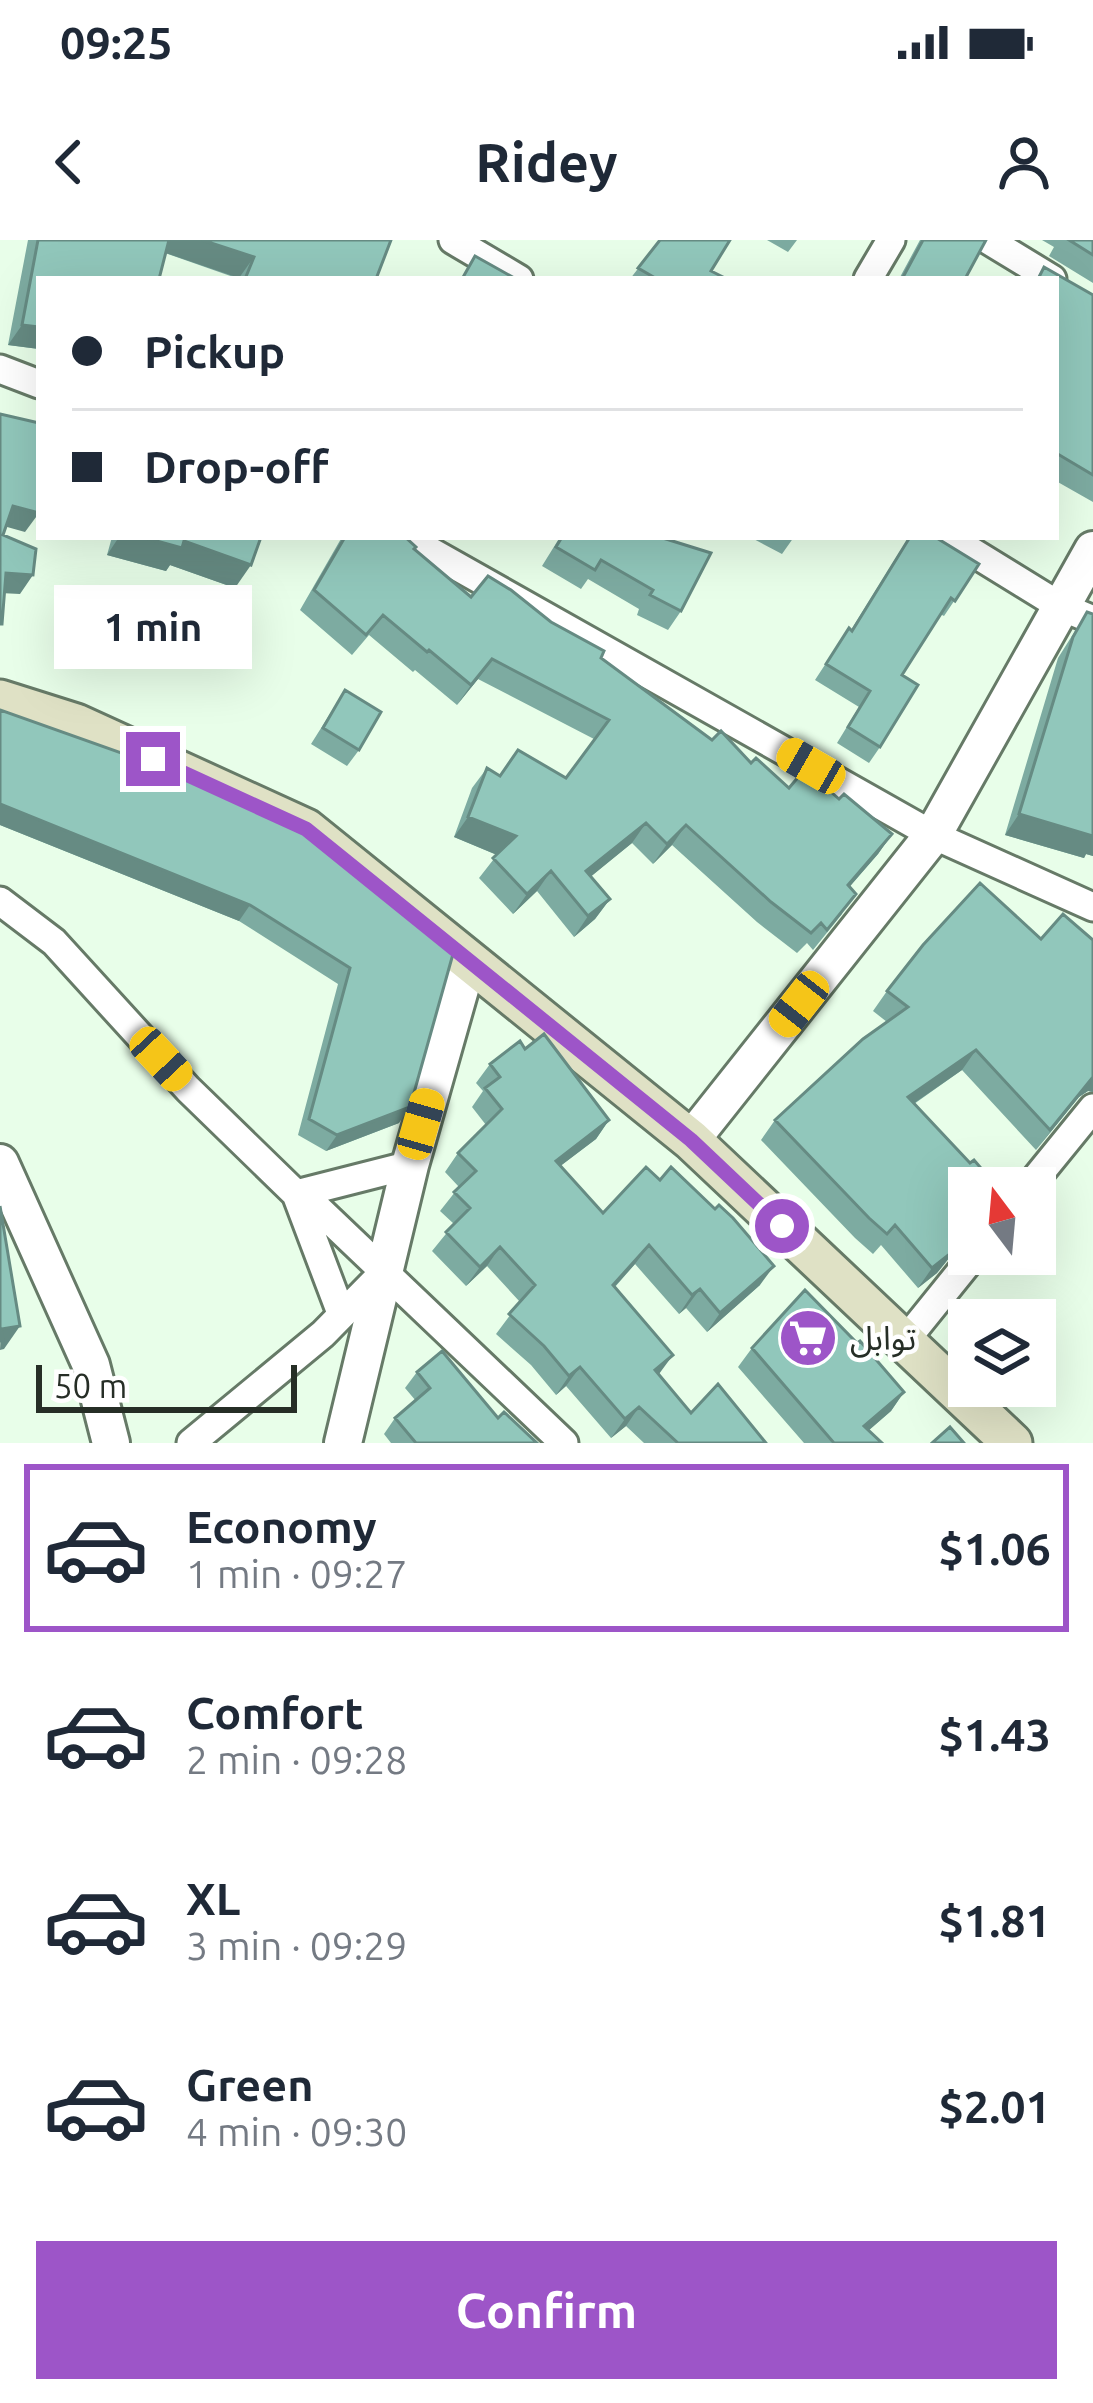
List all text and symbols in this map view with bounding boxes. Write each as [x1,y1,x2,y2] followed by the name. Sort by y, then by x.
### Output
[60,17,173,68] text: 09:25
[36,129,102,195] icon: back
[991,129,1057,195] icon: person
[475,132,618,192] text: Ridey
[144,326,285,377] text: Pickup
[144,441,329,492] text: Drop-off
[54,585,252,669] callout: 1 min
[104,605,202,648] text: 1 min
[126,732,180,786] route end
[771,732,851,800] car
[763,965,835,1043] car
[123,1020,199,1098] car
[394,1084,448,1164] car
[948,1167,1056,1275] north arrow
[948,1167,1056,1407] map controls
[755,1199,809,1253] route start
[948,1299,1056,1407] button: layers
[777,1307,839,1369] supermarket icon: توابل
[850,1319,916,1358] place label: توابل
[36,1359,297,1412] scale bar
[54,1367,127,1404] text: 50 m
[42,1494,150,1602] icon: car
[186,1501,377,1552] text: Economy
[938,1523,1051,1574] text: $1.06
[186,1552,407,1595] text: 1 min · 09:27
[42,1680,150,1788] icon: car
[186,1687,363,1738] text: Comfort
[938,1709,1051,1760] text: $1.43
[186,1738,407,1781] text: 2 min · 09:28
[42,1866,150,1974] icon: car
[186,1873,240,1924] text: XL
[938,1895,1051,1946] text: $1.81
[186,1924,407,1967] text: 3 min · 09:29
[42,2052,150,2160] icon: car
[186,2059,313,2110] text: Green
[938,2081,1051,2132] text: $2.01
[186,2110,407,2153] text: 4 min · 09:30
[36,2241,1057,2379] button: Confirm

